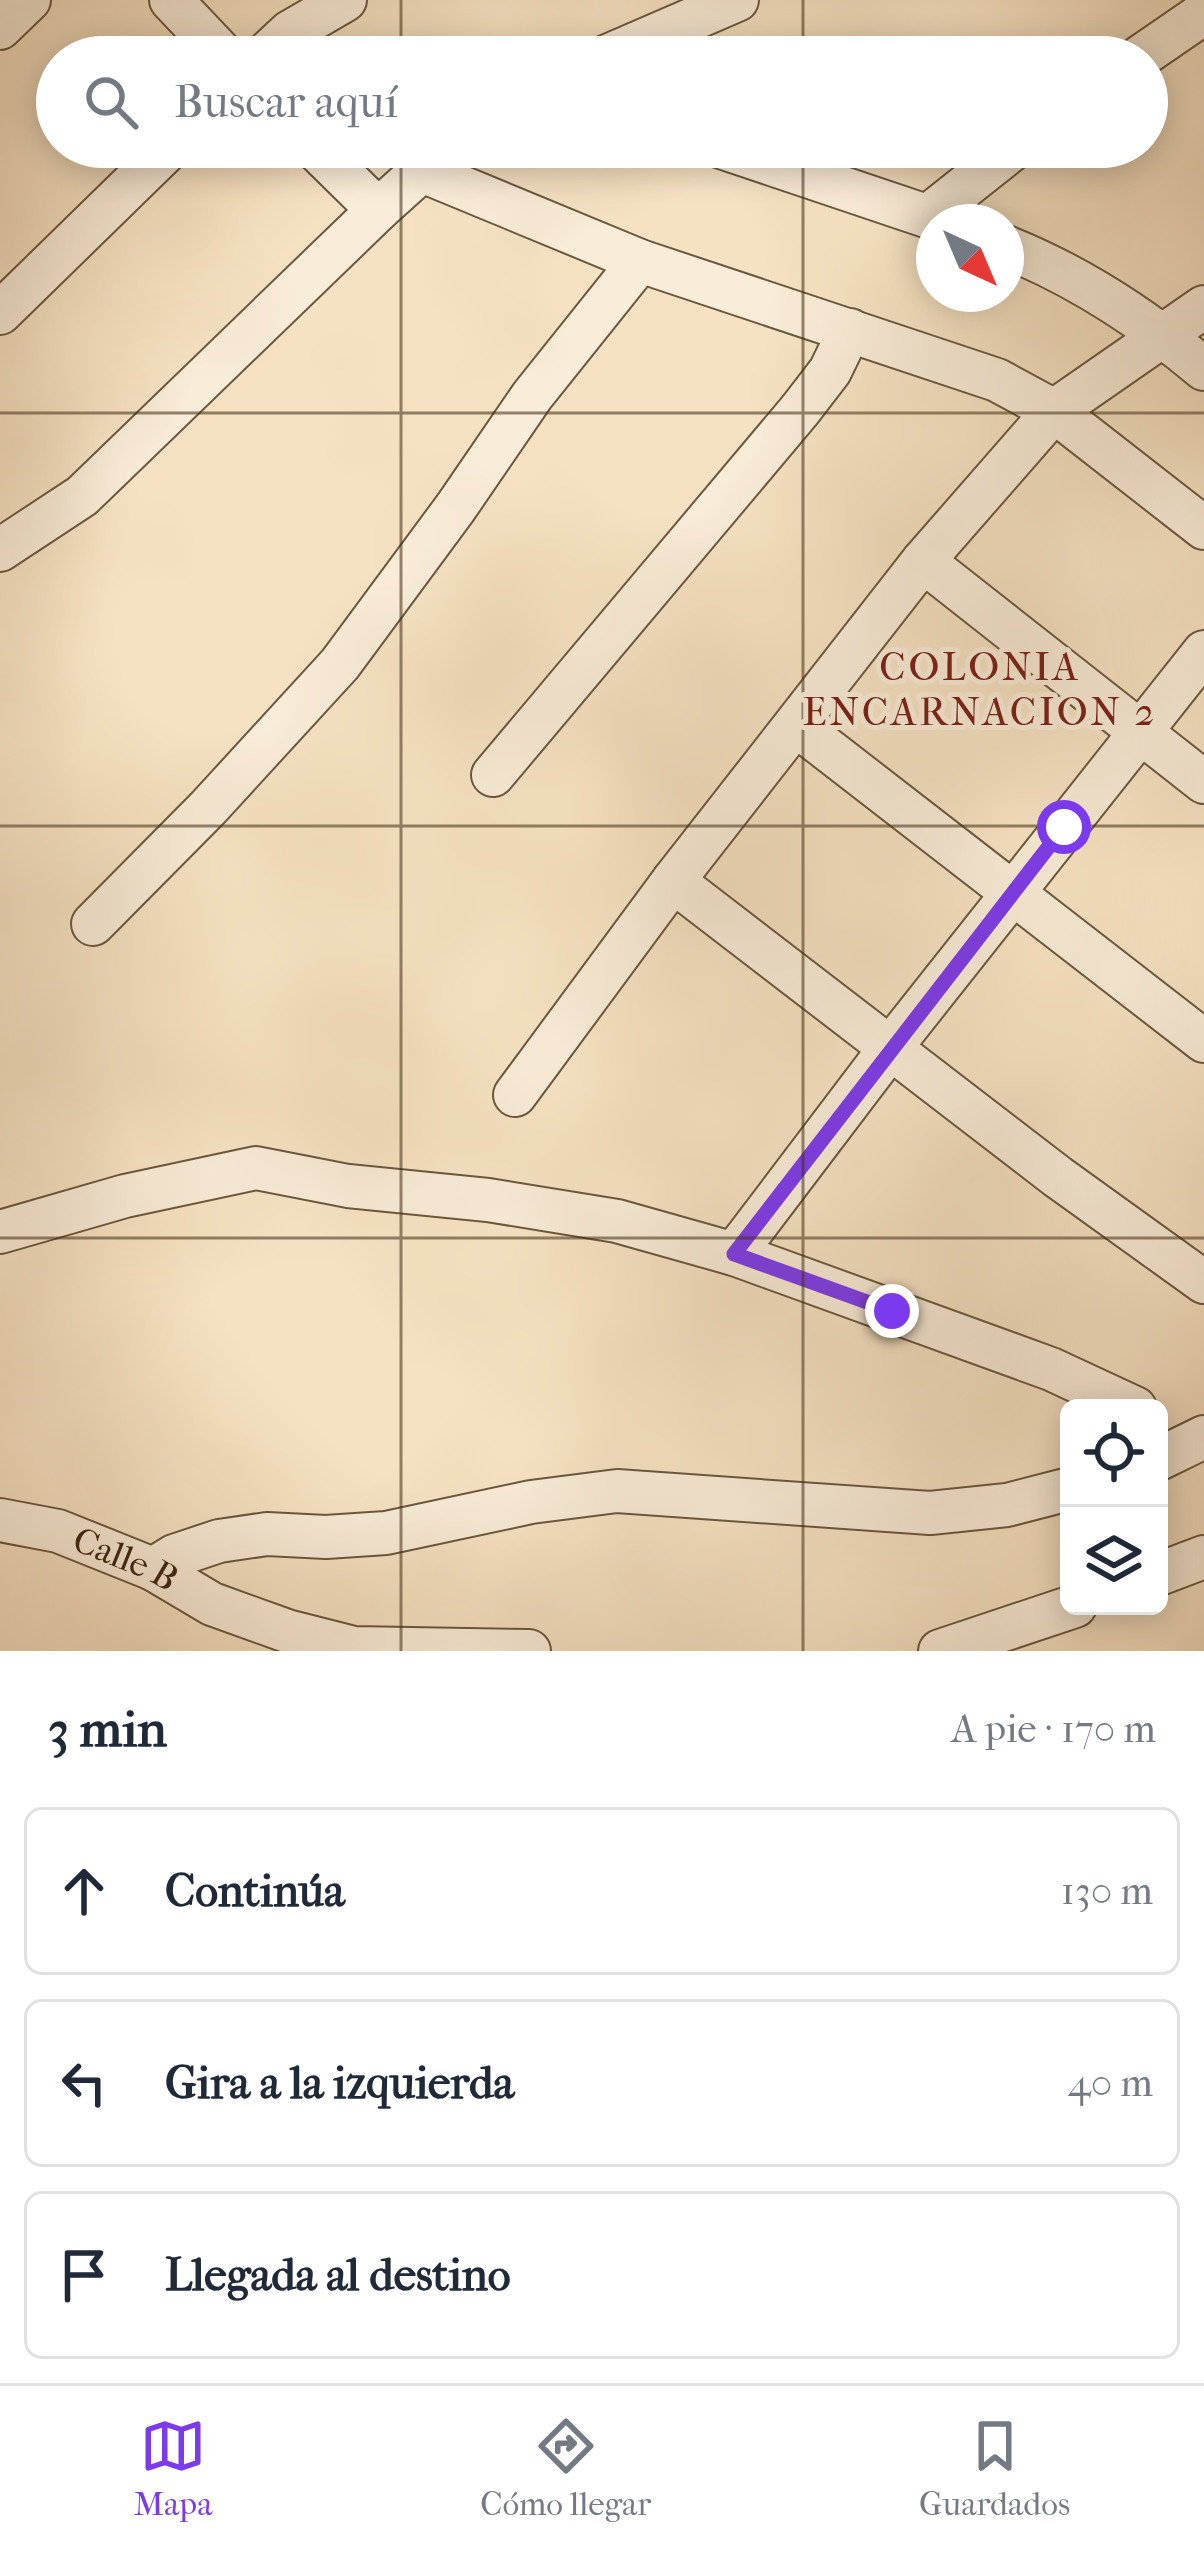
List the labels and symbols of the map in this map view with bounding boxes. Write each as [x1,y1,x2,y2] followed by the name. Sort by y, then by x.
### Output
[916,204,1024,312] north arrow
[803,644,1157,735] district label: COLONIA ENCARNACION 2
[1037,800,1091,854] route start
[865,1284,919,1338] route end
[67,1518,186,1600] street label: Calle B

